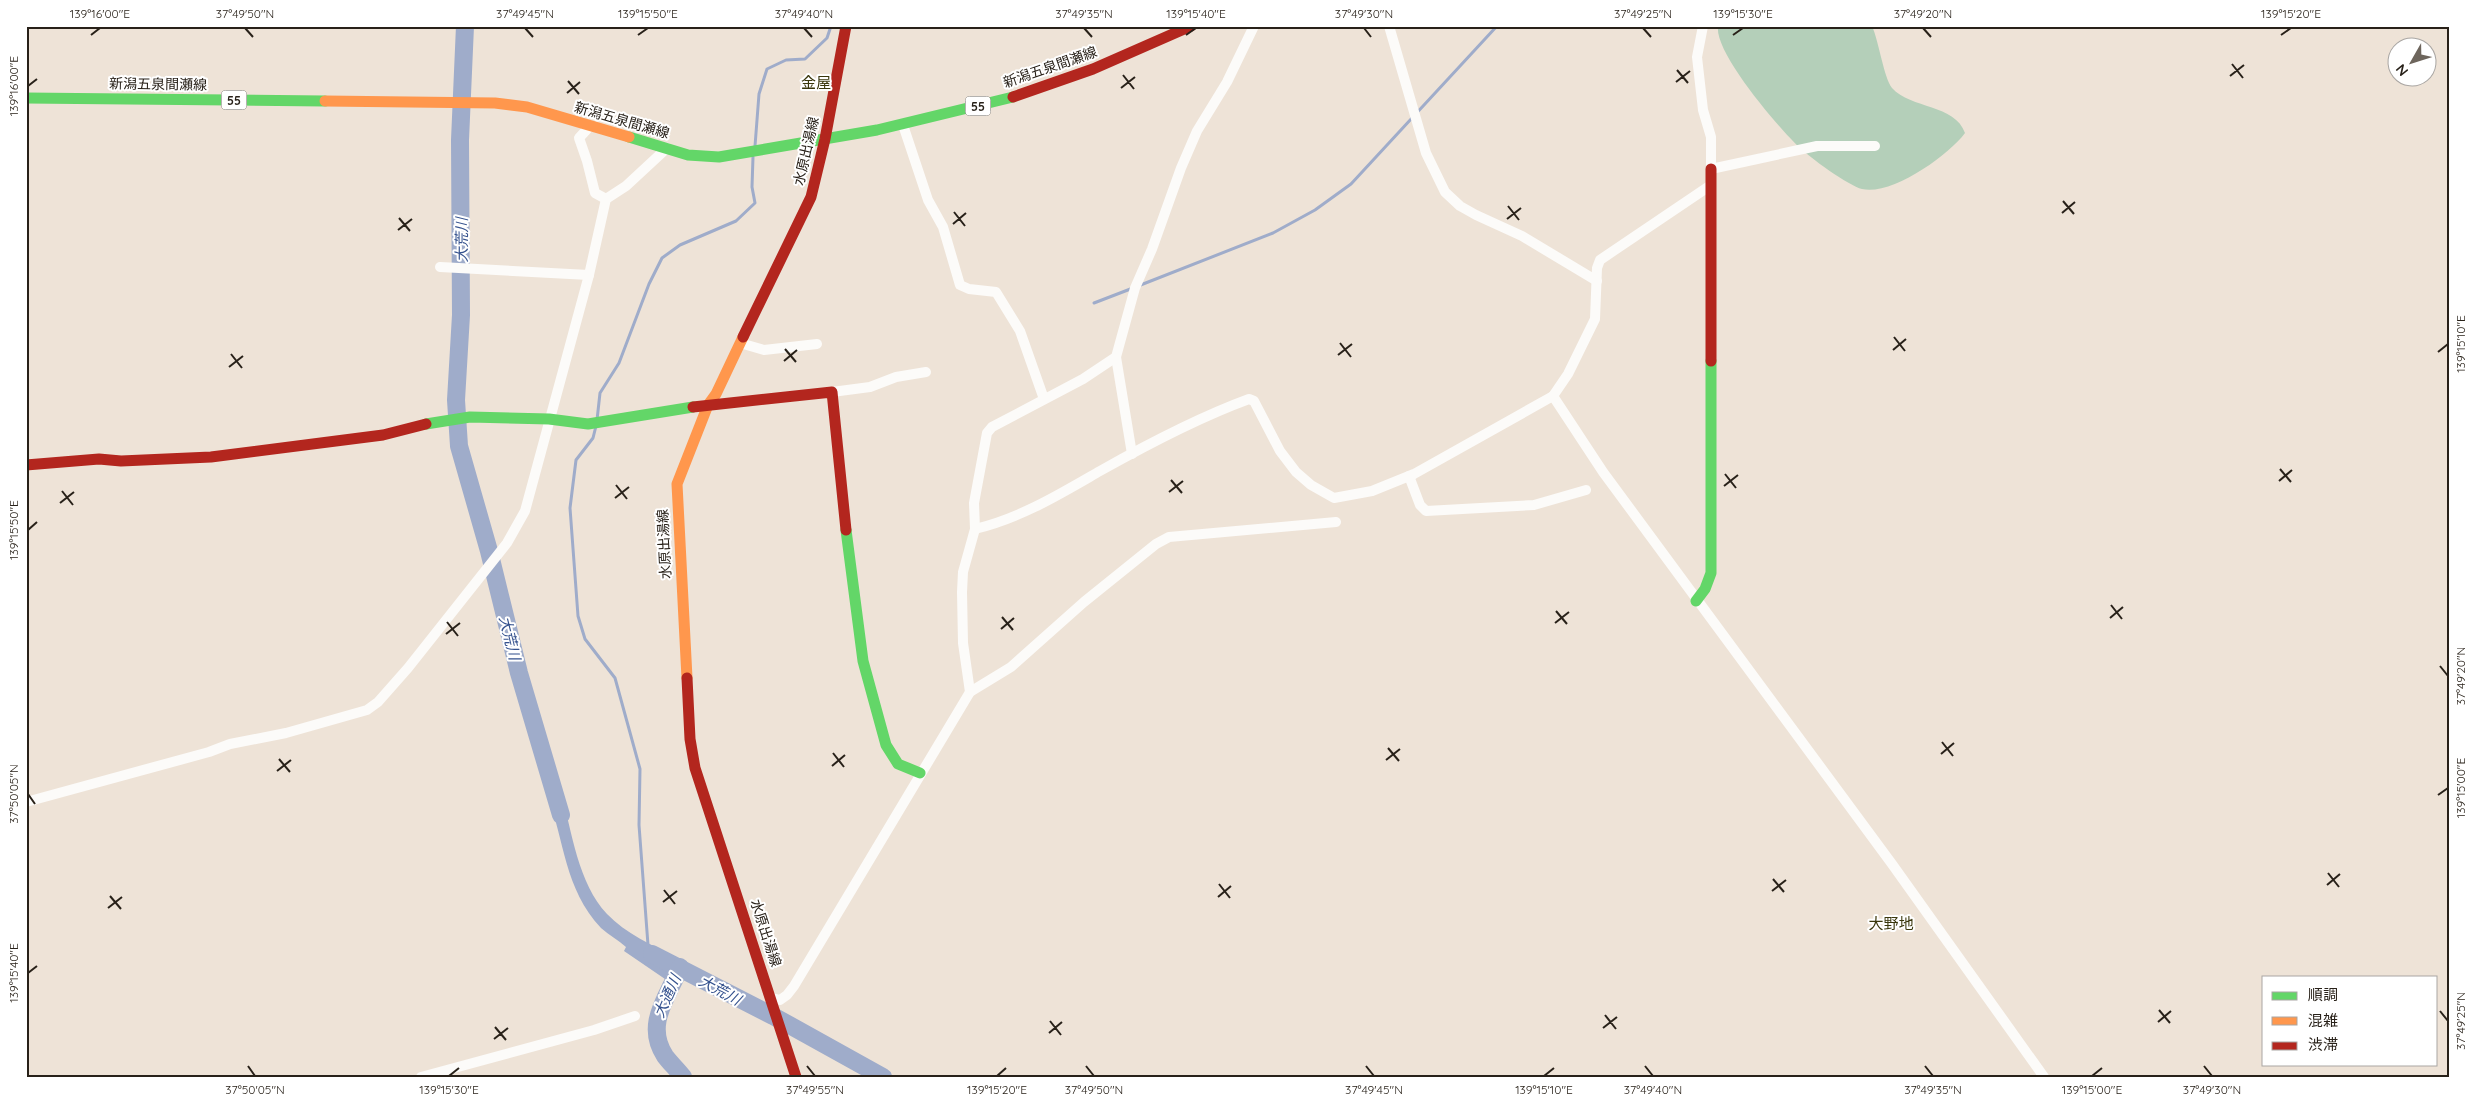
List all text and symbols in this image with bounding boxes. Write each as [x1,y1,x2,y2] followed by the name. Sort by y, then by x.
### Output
[70,6,130,21] text: 139°16'00"E
[216,6,274,21] text: 37°49'50"N
[496,6,554,21] text: 37°49'45"N
[618,6,678,21] text: 139°15'50"E
[775,6,833,21] text: 37°49'40"N
[1055,6,1113,21] text: 37°49'35"N
[1166,6,1226,21] text: 139°15'40"E
[1335,6,1393,21] text: 37°49'30"N
[1614,6,1672,21] text: 37°49'25"N
[1713,6,1773,21] text: 139°15'30"E
[1894,6,1952,21] text: 37°49'20"N
[2261,6,2321,21] text: 139°15'20"E
[2388,38,2438,88] north arrow
[1001,43,1099,91] street label: 新潟五泉間瀬線
[6,56,21,116] text: 139°16'00"E
[2392,61,2412,80] text: N
[801,73,831,92] district label: 金屋
[109,74,207,94] street label: 新潟五泉間瀬線
[222,90,246,110] road number: 55
[966,96,990,115] road number: 55
[572,98,672,142] street label: 新潟五泉間瀬線
[789,115,823,187] street label: 水原出湯線
[452,216,471,263] water label: 大荒川
[2453,315,2468,373] text: 139°15'10"E
[6,500,21,560] text: 139°15'50"E
[653,509,675,579] street label: 水原出湯線
[495,614,525,664] water label: 大荒川
[2453,647,2468,705] text: 37°49'20"N
[2453,758,2468,818] text: 139°15'00"E
[6,764,21,824] text: 37°50'05"N
[747,897,785,969] street label: 水原出湯線
[1868,914,1914,933] district label: 大野地
[6,943,21,1003] text: 139°15'40"E
[649,970,686,1020] water label: 大通川
[696,971,746,1010] water label: 大荒川
[2262,976,2438,1066] legend
[2308,985,2338,1004] text: 順調
[2453,992,2468,1050] text: 37°49'25"N
[2308,1011,2338,1030] text: 混雑
[2308,1035,2338,1054] text: 渋滞
[225,1082,285,1097] text: 37°50'05"N
[419,1082,479,1097] text: 139°15'30"E
[786,1082,844,1097] text: 37°49'55"N
[967,1082,1027,1097] text: 139°15'20"E
[1065,1082,1123,1097] text: 37°49'50"N
[1345,1082,1403,1097] text: 37°49'45"N
[1515,1082,1573,1097] text: 139°15'10"E
[1624,1082,1682,1097] text: 37°49'40"N
[1904,1082,1962,1097] text: 37°49'35"N
[2062,1082,2122,1097] text: 139°15'00"E
[2183,1082,2241,1097] text: 37°49'30"N

